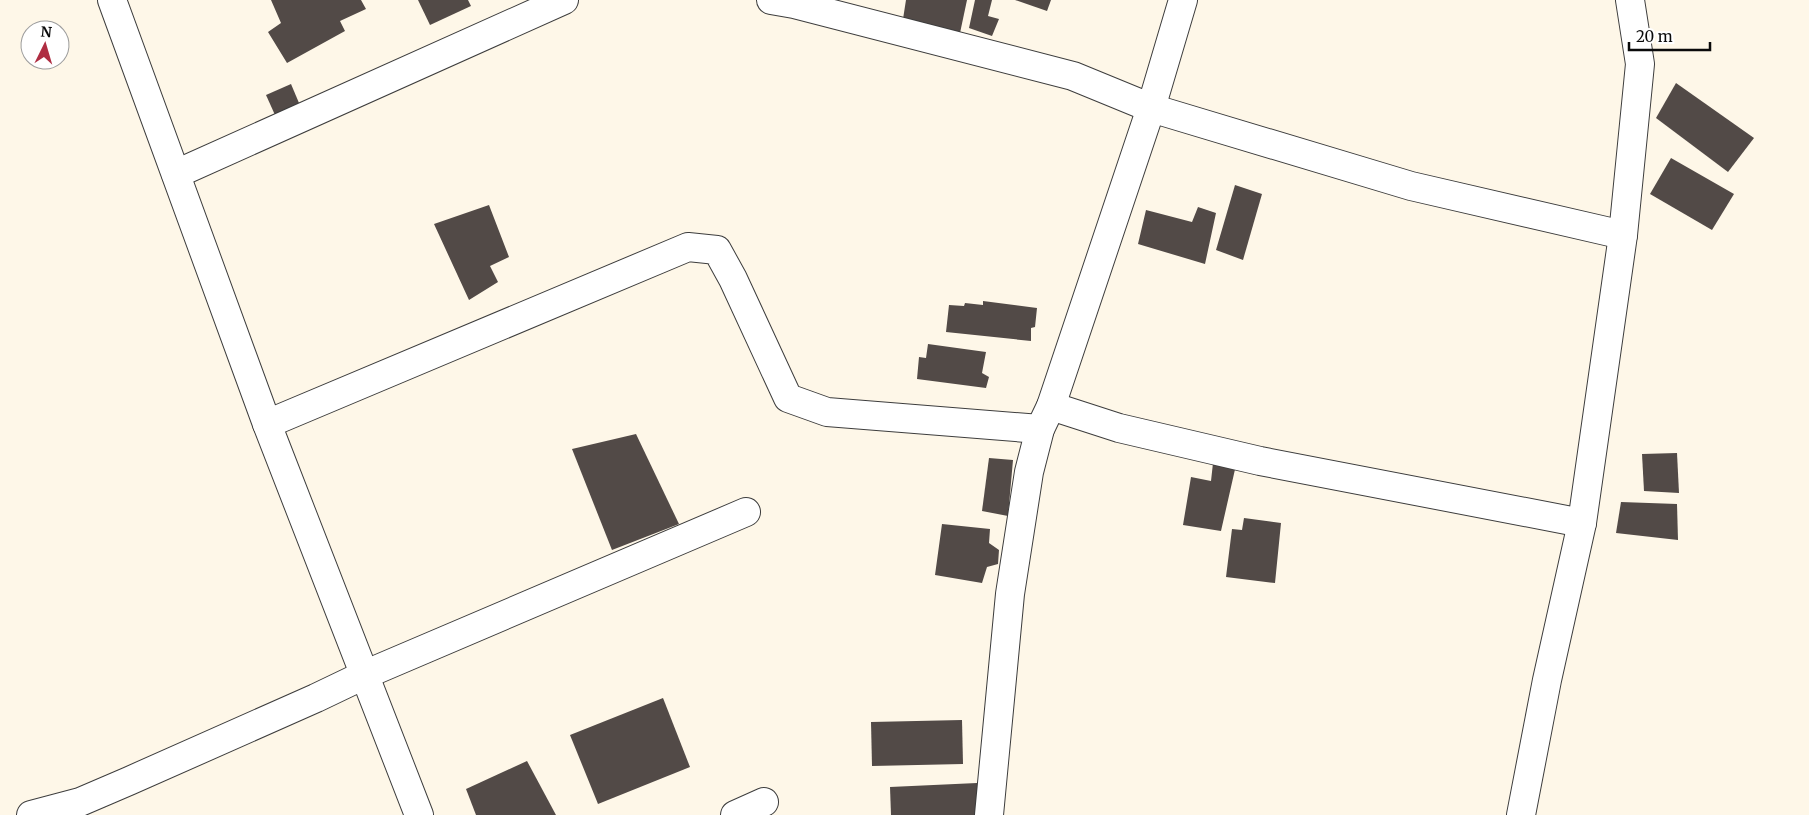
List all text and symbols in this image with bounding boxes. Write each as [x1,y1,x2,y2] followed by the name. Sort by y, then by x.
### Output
[20,20,70,70] north arrow
[1629,20,1710,52] scale bar
[40,23,52,41] text: N
[1636,27,1673,46] text: 20 m

